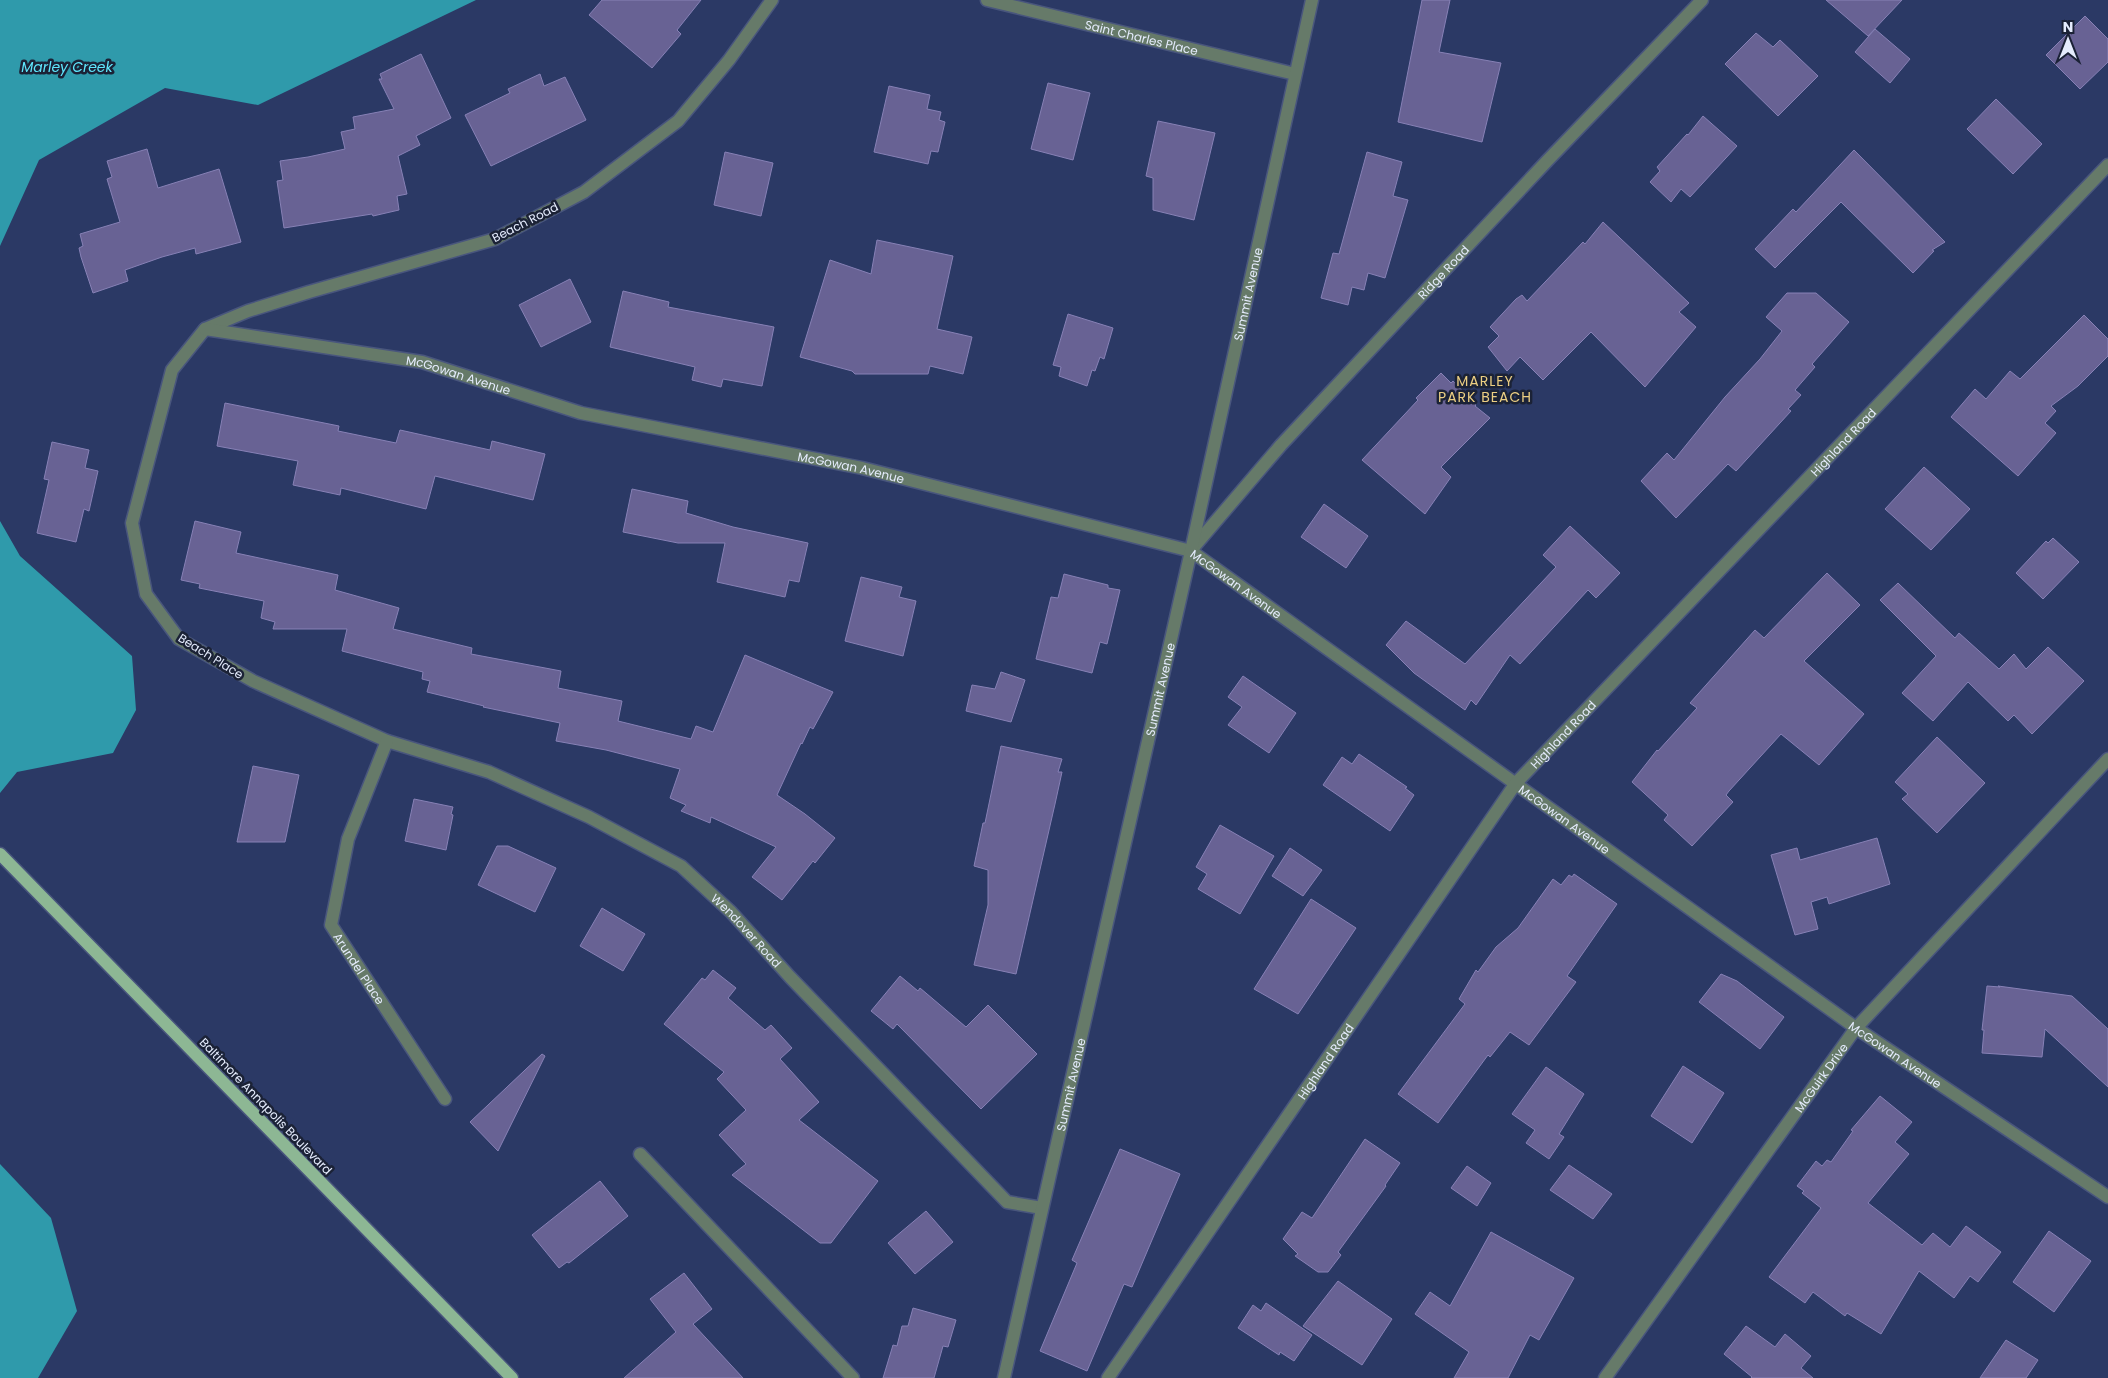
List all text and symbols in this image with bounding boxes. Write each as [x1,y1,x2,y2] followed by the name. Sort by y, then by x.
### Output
[1083,15,1200,59] street label: Saint Charles Place
[2043,15,2093,65] north arrow
[2063,17,2073,37] text: N
[21,57,114,77] water label: Marley Creek
[489,198,561,246] street label: Beach Road
[1414,241,1473,303] street label: Ridge Road
[1229,246,1266,342] street label: Summit Avenue
[405,351,513,398] street label: McGowan Avenue
[1438,371,1532,407] district label: MARLEY PARK BEACH
[1806,404,1880,480] street label: Highland Road
[796,447,906,487] street label: McGowan Avenue
[1187,545,1286,622] street label: McGowan Avenue
[175,629,247,683] street label: Beach Place
[1141,641,1178,738] street label: Summit Avenue
[1526,696,1599,772] street label: Highland Road
[1516,780,1614,858] street label: McGowan Avenue
[708,890,786,971] street label: Wendover Road
[330,929,389,1008] street label: Arundel Place
[1845,1017,1945,1092] street label: McGowan Avenue
[1293,1020,1357,1103] street label: Highland Road
[196,1034,336,1178] street label: Baltimore Annapolis Boulevard
[1052,1036,1089,1133] street label: Summit Avenue
[1790,1039,1851,1115] street label: McGuirk Drive

